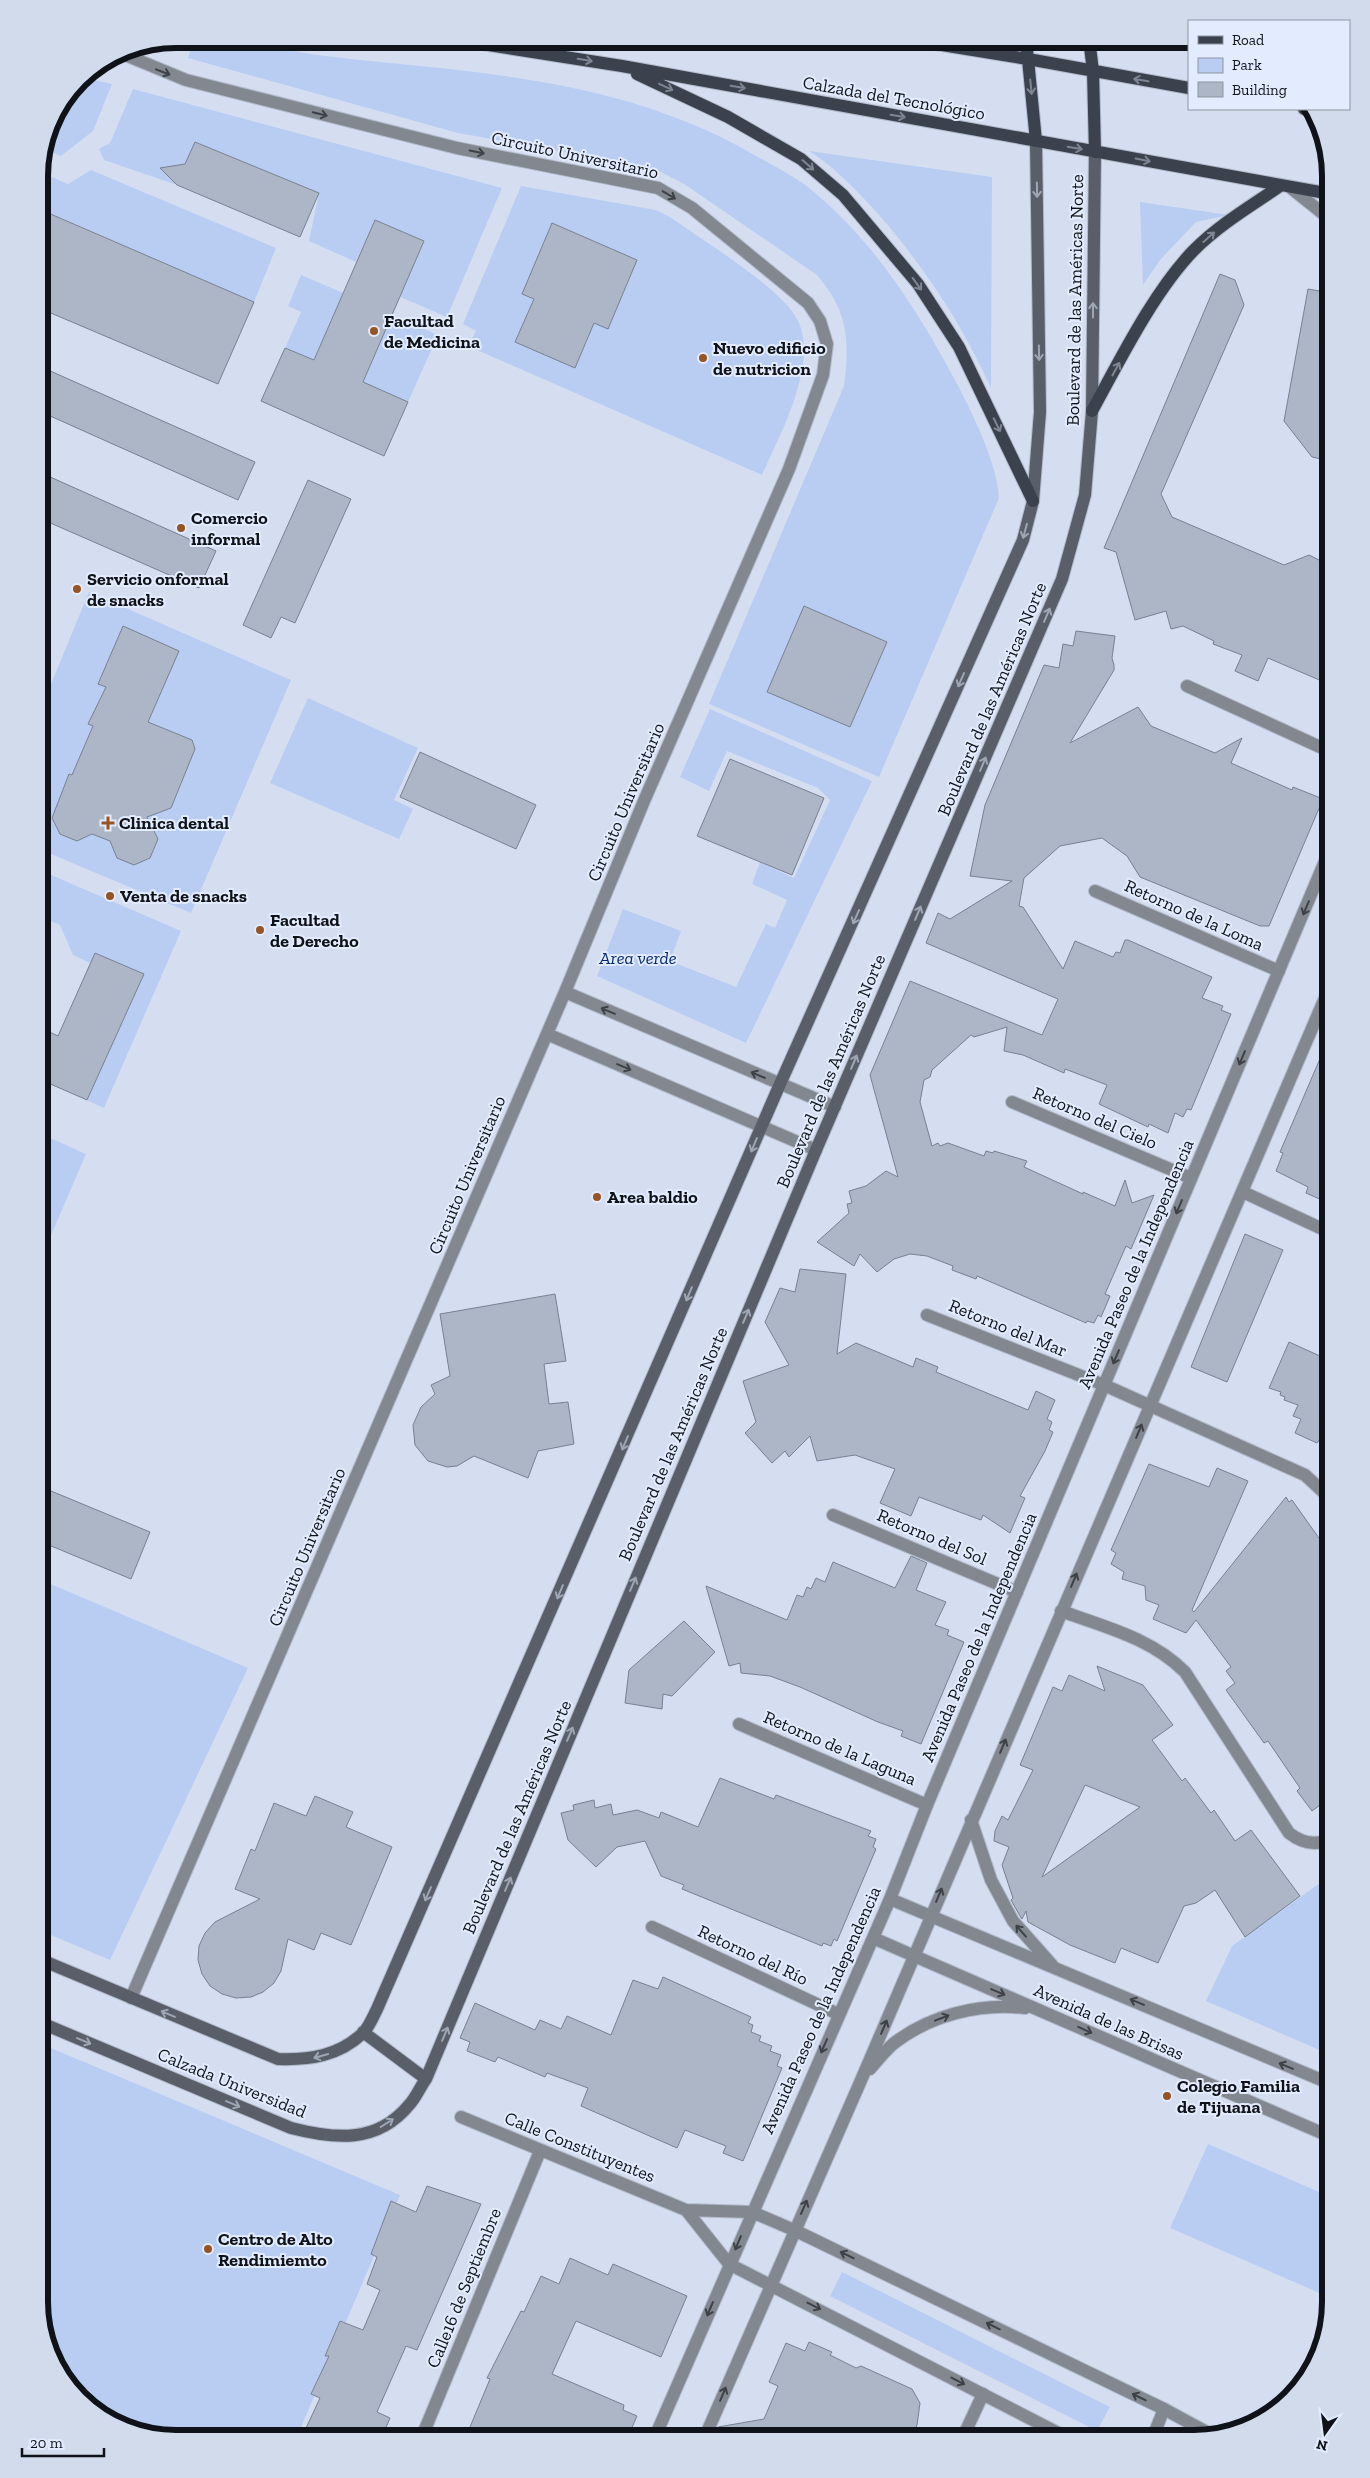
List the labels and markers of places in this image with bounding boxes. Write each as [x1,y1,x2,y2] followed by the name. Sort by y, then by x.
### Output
[384,310,480,353] place label: Facultad de Medicina
[368,325,380,337] marker: Facultad de Medicina
[713,337,826,380] place label: Nuevo edificio de nutricion
[697,352,709,364] marker: Nuevo edificio de nutricion
[191,507,268,550] place label: Comercio informal
[175,522,187,534] marker: Comercio informal
[87,568,229,611] place label: Servicio onformal de snacks
[71,583,83,595] marker: Servicio onformal de snacks
[119,812,229,834] place label: Clinica dental
[101,816,115,830] marker: Clinica dental
[120,885,247,907] place label: Venta de snacks
[104,890,116,902] marker: Venta de snacks
[270,909,359,952] place label: Facultad de Derecho
[254,924,266,936] marker: Facultad de Derecho
[607,1186,698,1208] place label: Area baldio
[591,1191,603,1203] marker: Area baldio
[1177,2075,1300,2118] place label: Colegio Familia de Tijuana
[1161,2090,1173,2102] marker: Colegio Familia de Tijuana
[218,2228,333,2271] place label: Centro de Alto Rendimiemto
[202,2243,214,2255] marker: Centro de Alto Rendimiemto

